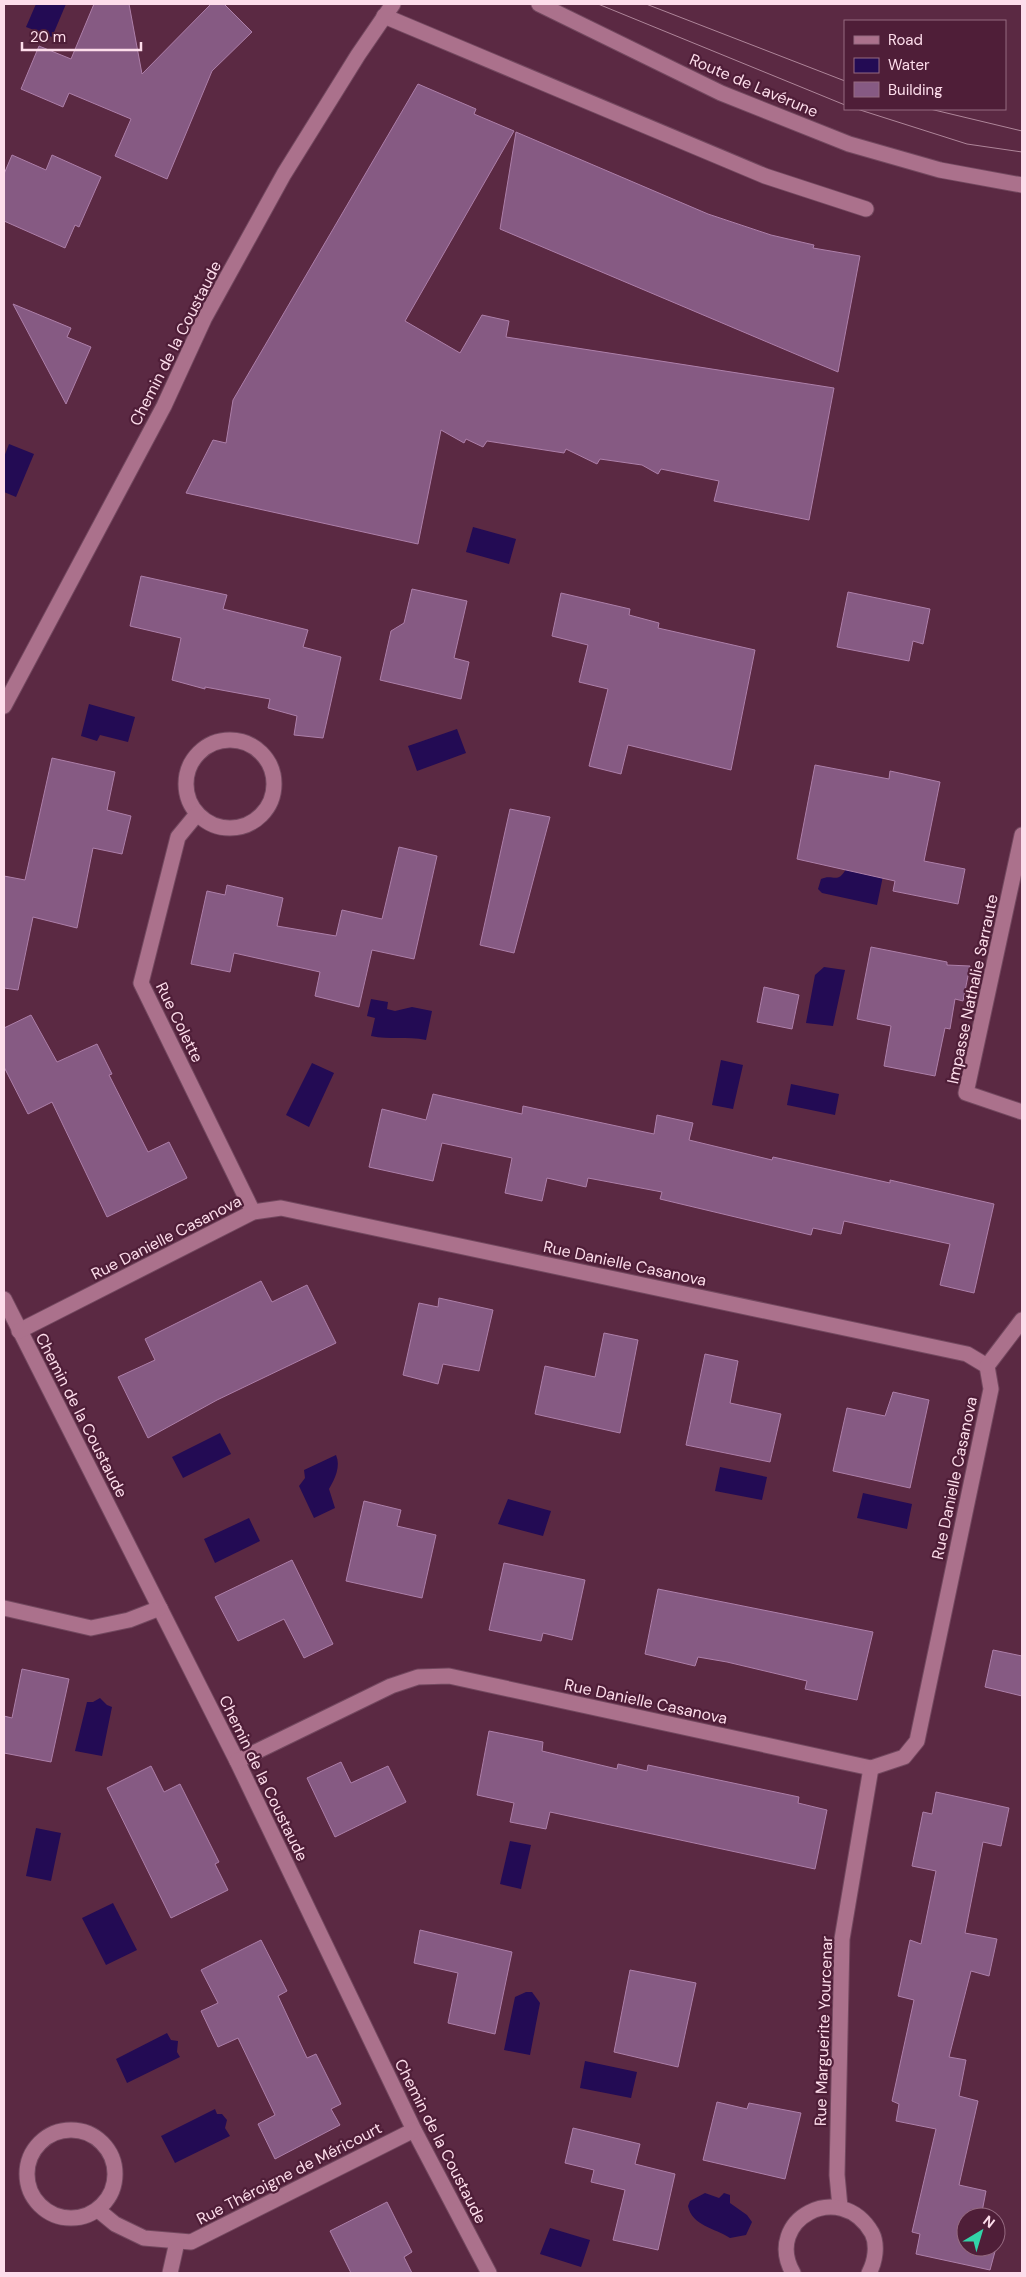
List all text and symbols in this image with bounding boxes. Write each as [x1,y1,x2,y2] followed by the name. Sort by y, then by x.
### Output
[22,20,141,52] scale bar
[844,20,1006,110] legend
[30,27,66,47] text: 20 m
[888,30,923,50] text: Road
[686,49,821,122] street label: Route de Lavérune
[888,55,930,75] text: Water
[888,80,943,100] text: Building
[125,257,226,429] street label: Chemin de la Coustaude
[942,892,1003,1086] street label: Impasse Nathalie Sarraute
[151,979,208,1066] street label: Rue Colette
[87,1190,245,1285] street label: Rue Danielle Casanova
[541,1236,708,1291] street label: Rue Danielle Casanova
[31,1329,132,1501] street label: Chemin de la Coustaude
[927,1395,982,1562] street label: Rue Danielle Casanova
[562,1674,729,1729] street label: Rue Danielle Casanova
[214,1692,313,1865] street label: Chemin de la Coustaude
[810,1935,837,2127] street label: Rue Marguerite Yourcenar
[390,2055,491,2227] street label: Chemin de la Coustaude
[193,2117,385,2229] street label: Rue Théroigne de Méricourt
[956,2207,1006,2257] north arrow
[979,2212,999,2232] text: N

